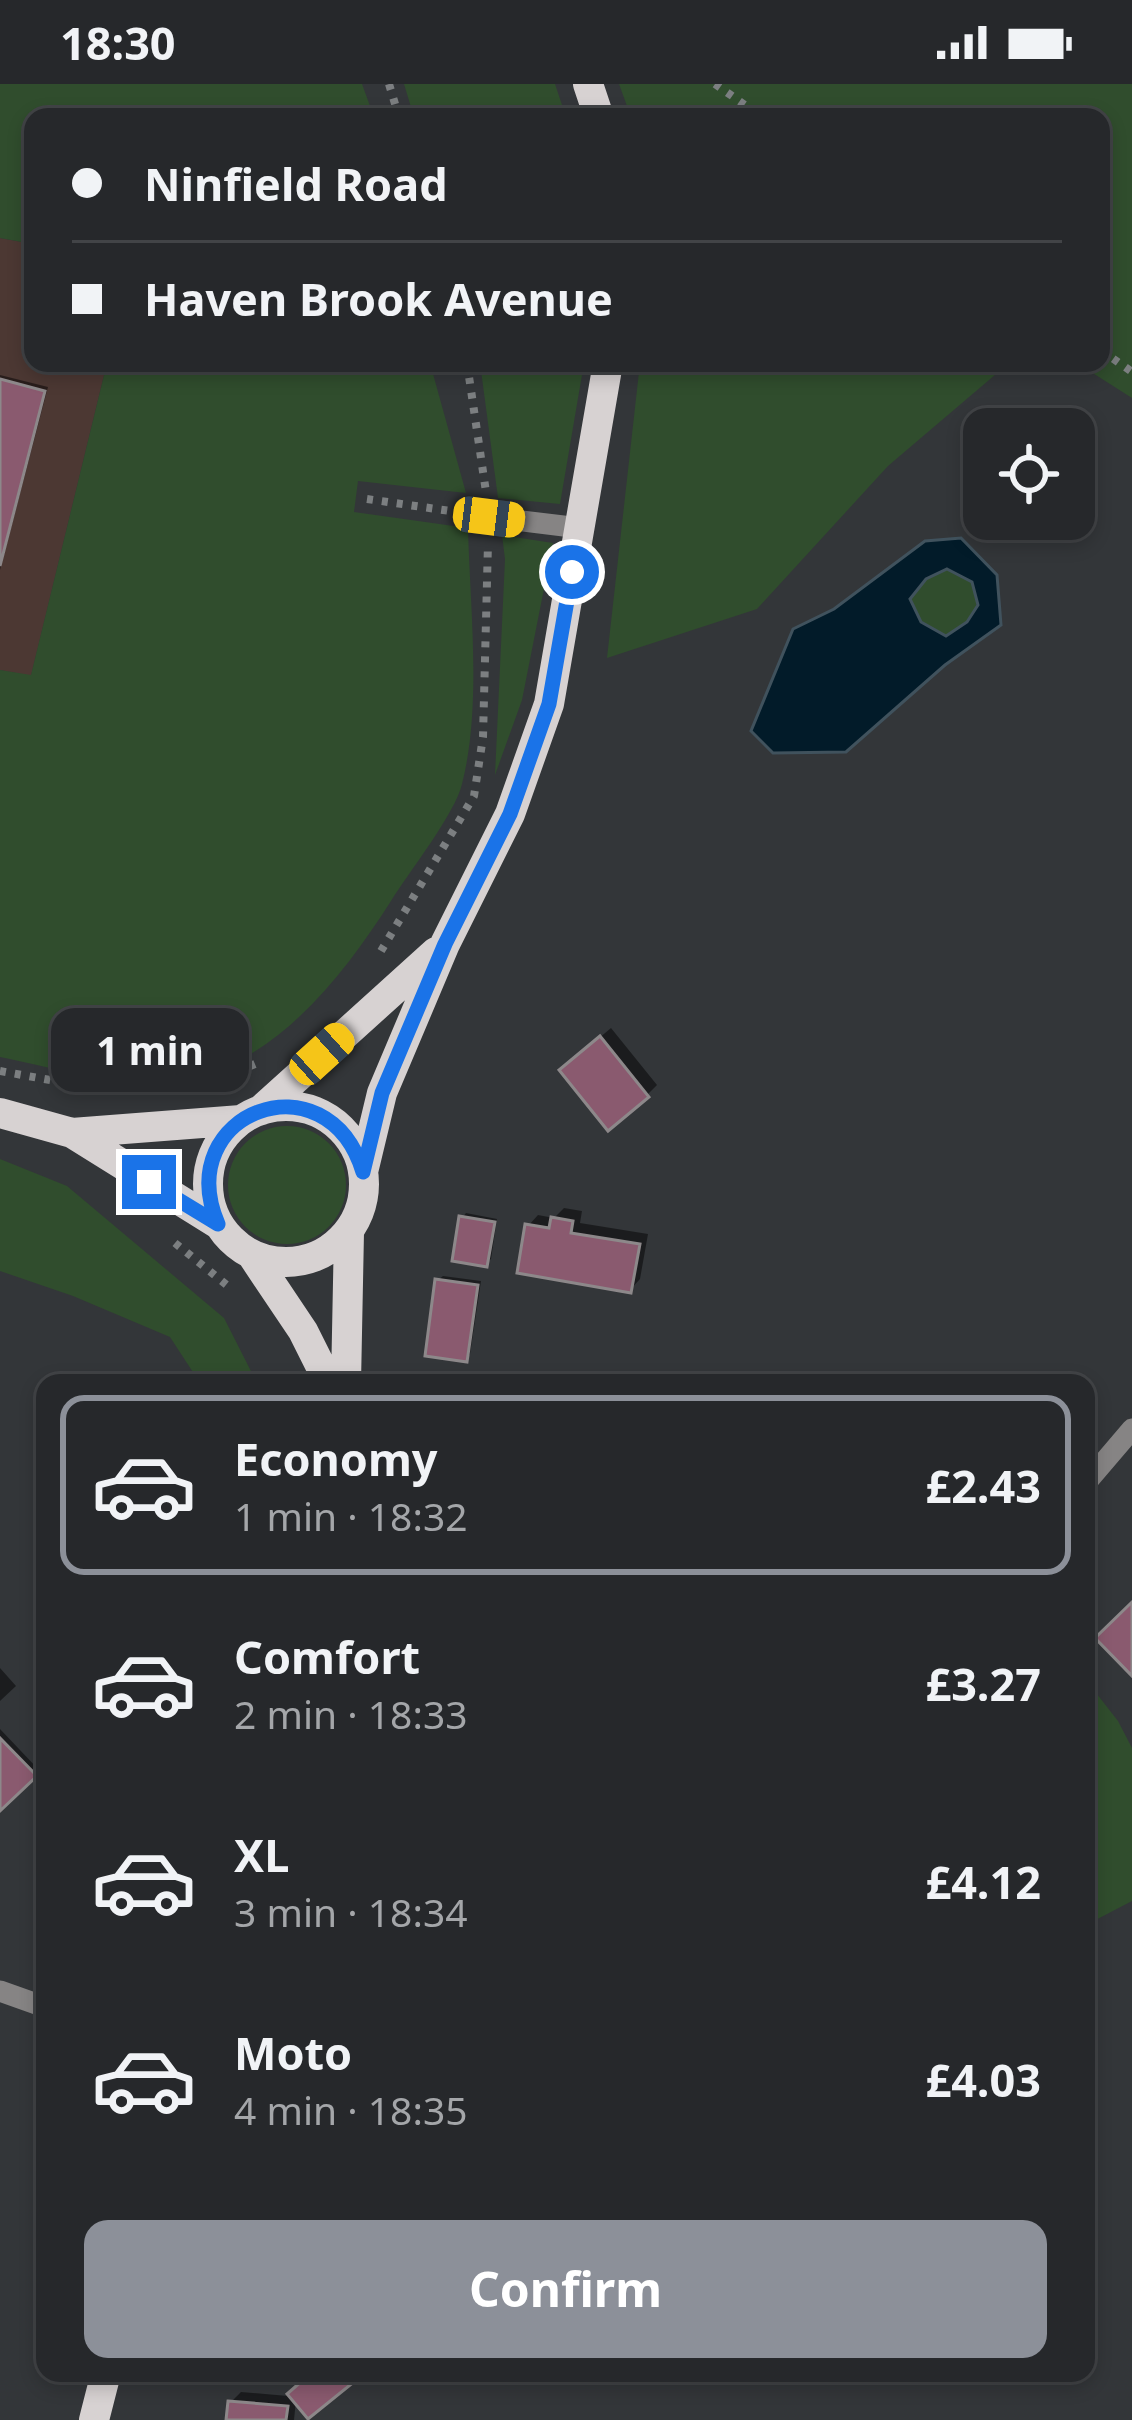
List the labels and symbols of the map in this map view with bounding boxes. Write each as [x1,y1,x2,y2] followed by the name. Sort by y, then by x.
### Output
[451,495,527,539] car
[545,545,599,599] route start
[50,1008,248,1092] callout: 1 min
[283,1017,361,1091] car
[122,1155,176,1209] route end

